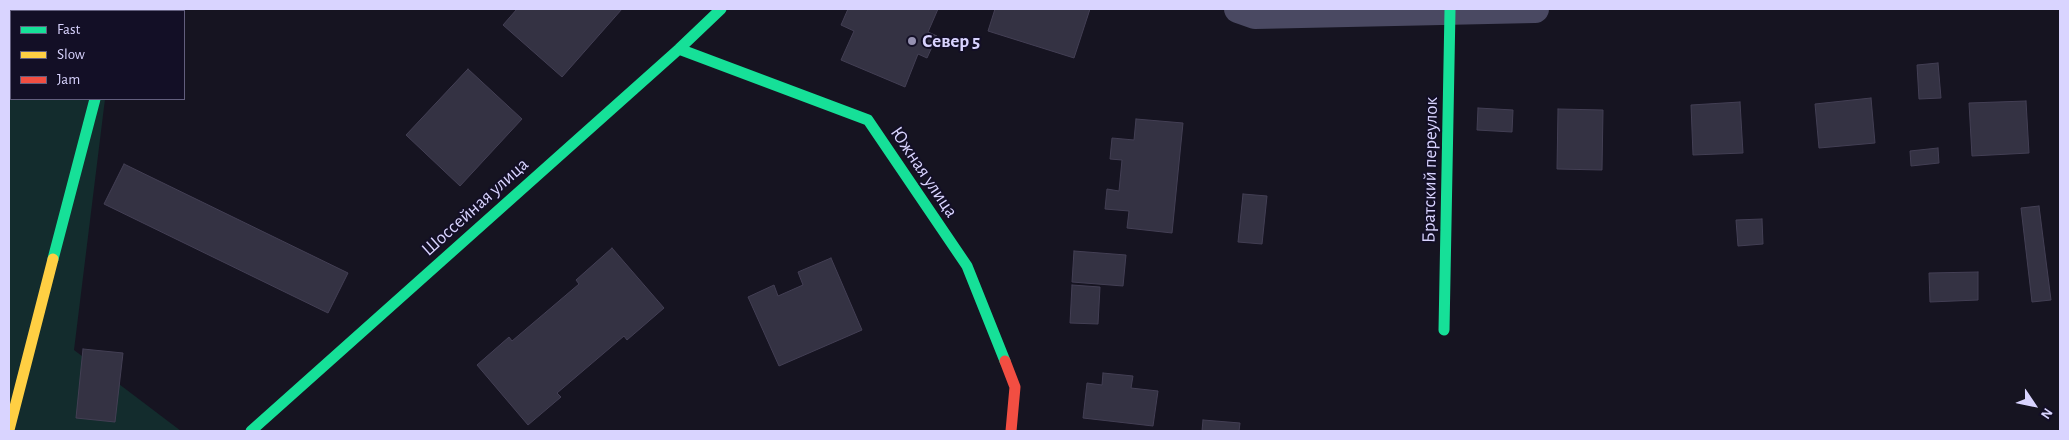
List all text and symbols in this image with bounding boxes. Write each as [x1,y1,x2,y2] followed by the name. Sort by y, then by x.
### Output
[10,10,185,100] legend
[57,22,80,37] text: Fast
[922,30,980,52] place label: Север 5
[906,35,918,47] marker: Север 5
[57,47,85,62] text: Slow
[57,72,80,87] text: Jam
[1417,97,1443,243] street label: Братский переулок
[885,122,963,222] street label: Южная улица
[417,153,533,261] street label: Шоссейная улица
[2009,380,2059,430] north arrow
[2038,405,2055,421] text: N

